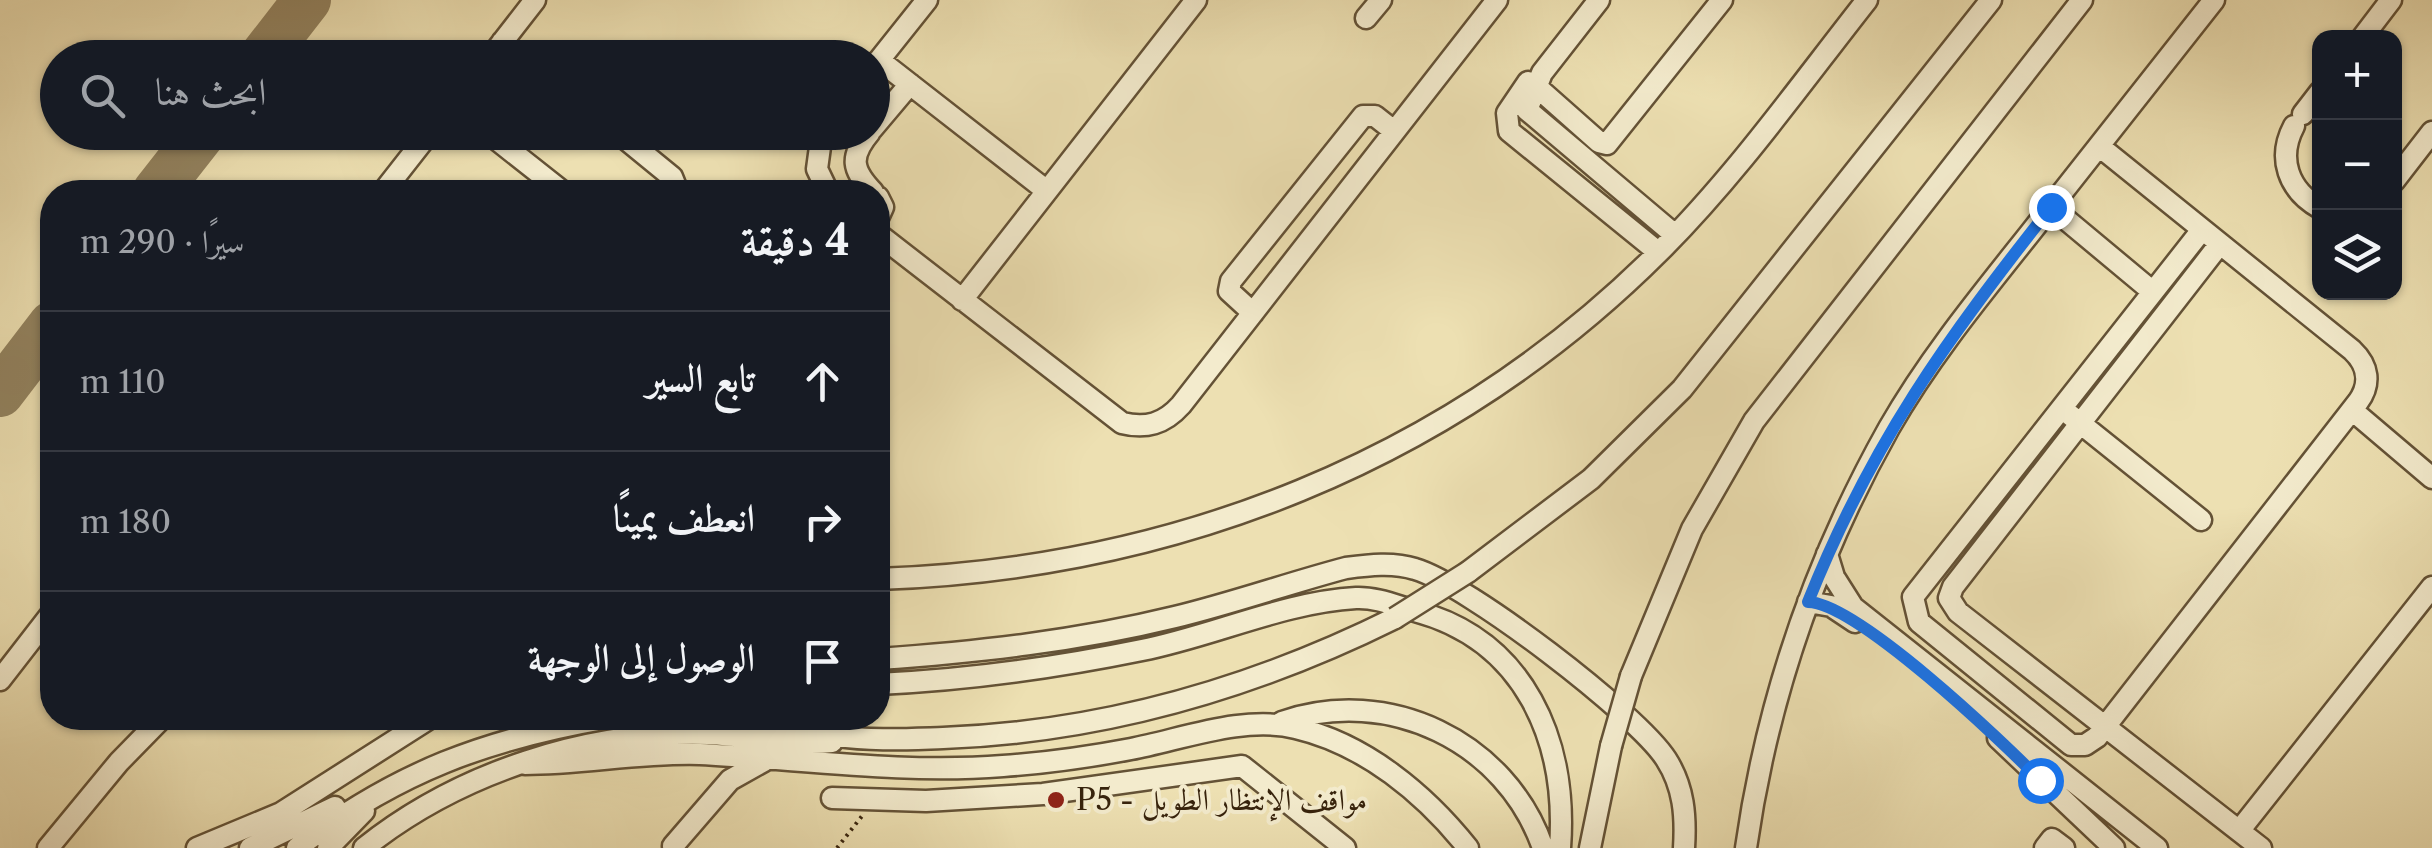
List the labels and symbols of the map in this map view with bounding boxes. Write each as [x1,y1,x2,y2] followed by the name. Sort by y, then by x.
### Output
[2029,185,2075,231] route end
[2018,758,2064,804] route start
[1076,781,1367,822] place label: P5 - مواقف الإنتظار الطويل
[1045,789,1067,811] marker: P5 - مواقف الإنتظار الطويل

